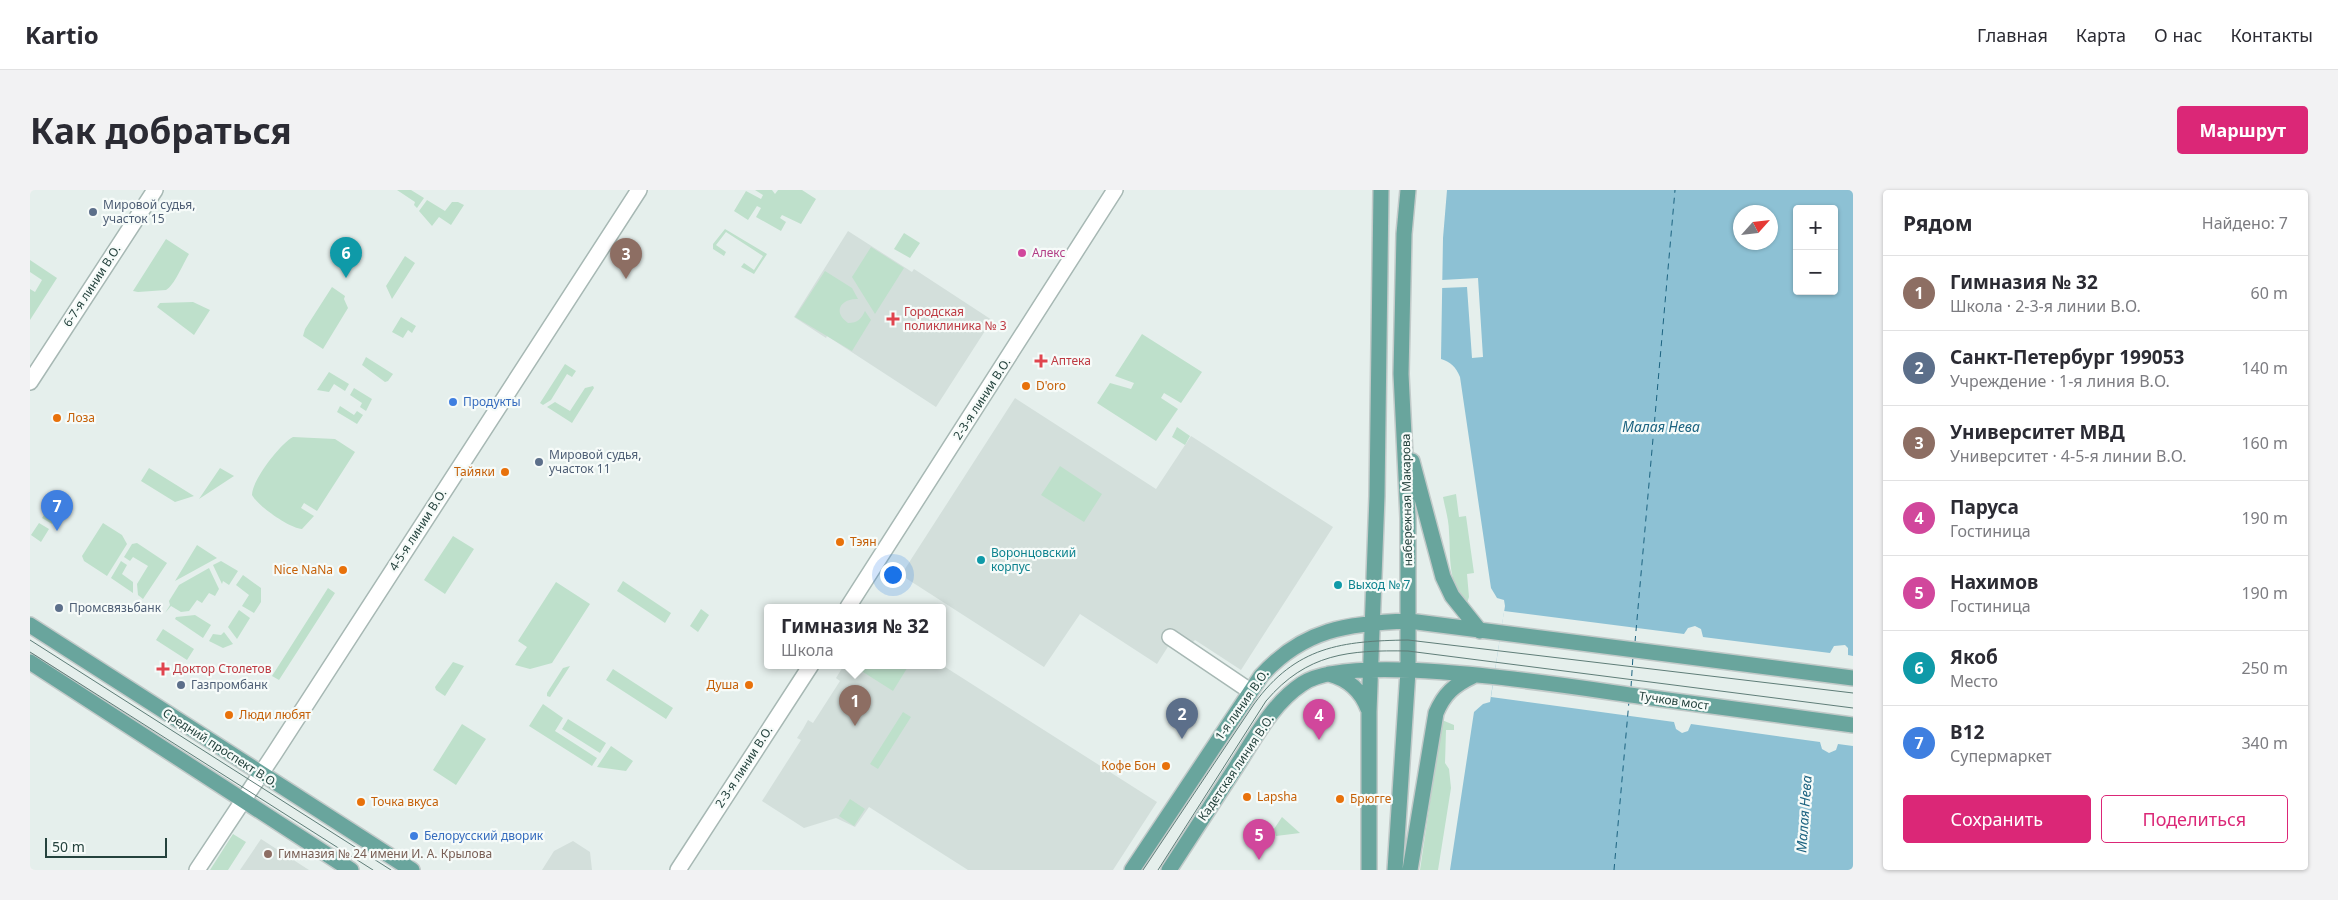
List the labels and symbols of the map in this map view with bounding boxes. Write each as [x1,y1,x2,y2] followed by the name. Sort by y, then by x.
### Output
[103,196,195,227] place label: Мировой судья, участок 15
[1733,205,1778,250] north arrow
[87,206,99,218] marker: Мировой судья, участок 15
[330,237,362,278] pin: 6
[610,238,642,279] pin: 3
[59,242,124,330] street label: 6-7-я линии В.О.
[1032,244,1065,261] place label: Алекс
[1016,247,1028,259] marker: Алекс
[904,303,1007,334] place label: Городская поликлиника № 3
[886,312,900,326] marker: Городская поликлиника № 3
[1051,352,1091,369] place label: Аптека
[949,355,1014,443] street label: 2-3-я линии В.О.
[1035,355,1047,367] marker: Аптека
[1036,377,1066,394] place label: D'oro
[1020,380,1032,392] marker: D'oro
[463,393,521,410] place label: Продукты
[447,396,459,408] marker: Продукты
[67,409,95,426] place label: Лоза
[51,412,63,424] marker: Лоза
[1622,417,1700,436] water label: Малая Нева
[1397,433,1416,567] street label: набережная Макарова
[549,446,641,477] place label: Мировой судья, участок 11
[533,456,545,468] marker: Мировой судья, участок 11
[454,463,495,480] place label: Тайяки
[499,466,511,478] marker: Тайяки
[385,486,450,574] street label: 4-5-я линии В.О.
[41,490,73,531] pin: 7
[850,533,877,550] place label: Тэян
[834,536,846,548] marker: Тэян
[991,544,1076,575] place label: Воронцовский корпус
[975,554,987,566] marker: Воронцовский корпус
[273,561,333,578] place label: Nice NaNa
[880,562,906,588] your location
[337,564,349,576] marker: Nice NaNa
[1348,576,1411,593] place label: Выход № 7
[1332,579,1344,591] marker: Выход № 7
[69,599,162,616] place label: Промсвязьбанк
[53,602,65,614] marker: Промсвязьбанк
[173,660,272,677] place label: Доктор Столетов
[157,663,169,675] marker: Доктор Столетов
[1211,666,1272,744] street label: 1-я линия В.О.
[191,676,268,693] place label: Газпромбанк
[706,676,739,693] place label: Душа
[175,679,187,691] marker: Газпромбанк
[743,679,755,691] marker: Душа
[839,685,871,726] pin: 1
[1638,687,1711,714] street label: Тучков мост
[1166,698,1198,739] pin: 2
[1303,699,1335,740] pin: 4
[160,704,281,791] street label: Средний проспект В.О.
[239,706,311,723] place label: Люди любят
[223,709,235,721] marker: Люди любят
[1194,711,1277,824] street label: Кадетская линия В.О.
[711,723,776,811] street label: 2-3-я линии В.О.
[1101,757,1156,774] place label: Кофе Бон
[1160,760,1172,772] marker: Кофе Бон
[1791,774,1816,853] water label: Малая Нева
[1257,788,1297,805] place label: Lapsha
[1350,790,1392,807] place label: Брюгге
[1241,791,1253,803] marker: Lapsha
[371,793,439,810] place label: Точка вкуса
[1334,793,1346,805] marker: Брюгге
[355,796,367,808] marker: Точка вкуса
[1243,819,1275,860] pin: 5
[424,827,544,844] place label: Белорусский дворик
[408,830,420,842] marker: Белорусский дворик
[45,835,168,858] scale bar
[278,845,492,862] place label: Гимназия № 24 имени И. А. Крылова
[262,848,274,860] marker: Гимназия № 24 имени И. А. Крылова

